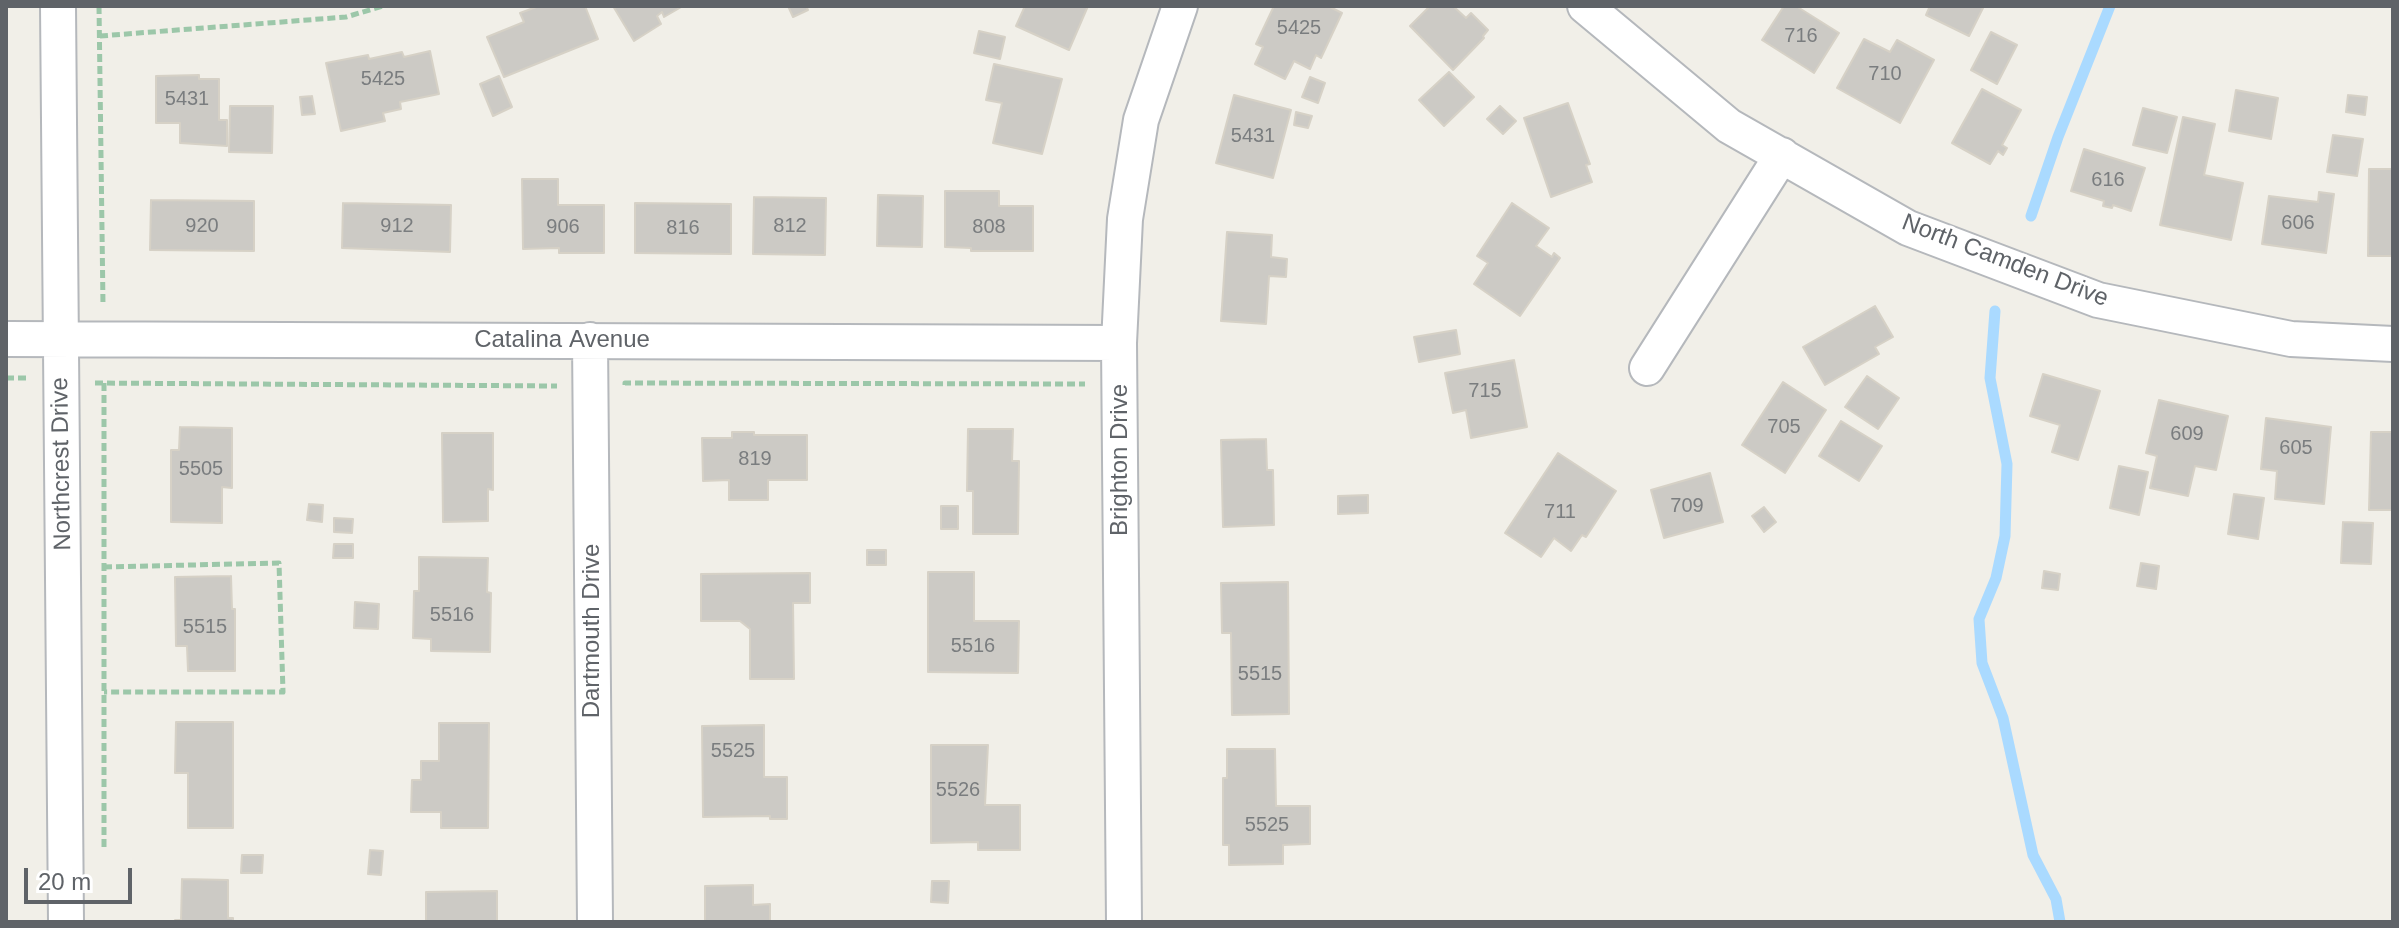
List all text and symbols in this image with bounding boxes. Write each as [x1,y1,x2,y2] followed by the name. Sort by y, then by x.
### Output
[1277,16,1321,40] house number: 5425
[1784,24,1818,48] house number: 716
[1868,62,1902,86] house number: 710
[361,67,405,91] house number: 5425
[165,87,209,111] house number: 5431
[1231,124,1275,148] house number: 5431
[2091,168,2125,192] house number: 616
[1898,208,2112,314] street label: North Camden Drive
[2281,211,2315,235] house number: 606
[185,214,219,238] house number: 920
[380,214,414,238] house number: 912
[773,214,807,238] house number: 812
[546,215,580,239] house number: 906
[972,215,1006,239] house number: 808
[666,216,700,240] house number: 816
[474,326,650,354] street label: Catalina Avenue
[46,377,78,551] street label: Northcrest Drive
[1468,379,1502,403] house number: 715
[1106,384,1134,536] street label: Brighton Drive
[1767,415,1801,439] house number: 705
[2170,422,2204,446] house number: 609
[2279,436,2313,460] house number: 605
[738,447,772,471] house number: 819
[179,457,223,481] house number: 5505
[1670,494,1704,518] house number: 709
[1544,500,1576,524] house number: 711
[578,544,606,718] street label: Dartmouth Drive
[430,603,474,627] house number: 5516
[183,615,227,639] house number: 5515
[951,634,995,658] house number: 5516
[1238,662,1282,686] house number: 5515
[711,739,755,763] house number: 5525
[936,778,980,802] house number: 5526
[1245,813,1289,837] house number: 5525
[28,852,136,902] scale bar
[38,868,91,895] text: 20 m

